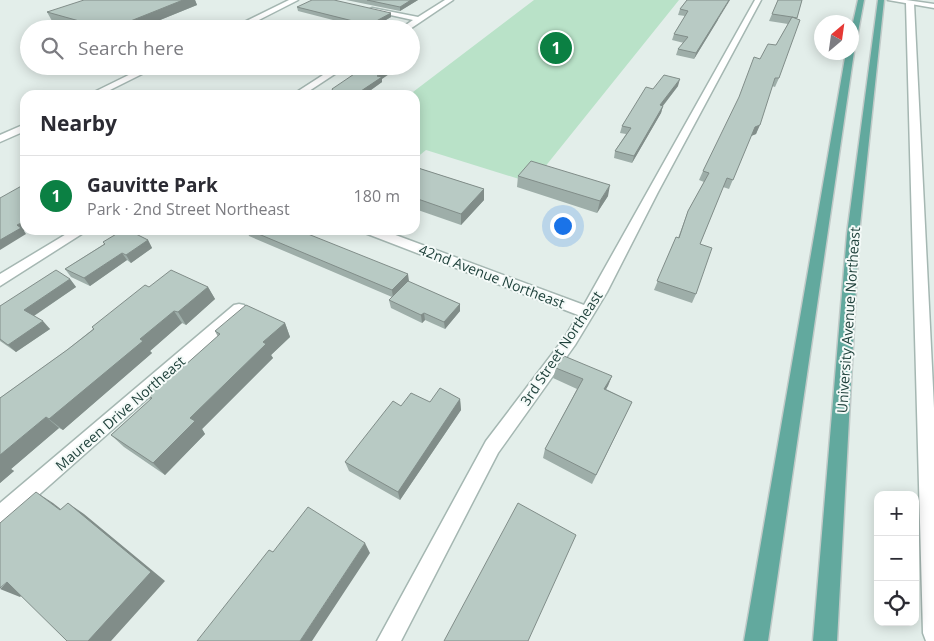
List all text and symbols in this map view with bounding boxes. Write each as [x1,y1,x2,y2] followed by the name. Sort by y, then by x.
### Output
[814,15,859,60] north arrow
[20,20,420,75] search box
[540,29,572,67] pin: 1
[38,34,66,62] icon: search
[78,35,184,61] text: Search here
[40,109,117,137] text: Nearby
[87,172,218,198] text: Gauvitte Park
[51,185,61,207] text: 1
[354,185,400,207] text: 180 m
[87,198,290,220] text: Park · 2nd Street Northeast
[550,213,576,239] your location
[832,226,864,414] street label: University Avenue Northeast
[416,239,568,313] street label: 42nd Avenue Northeast
[516,287,606,409] street label: 3rd Street Northeast
[51,351,189,475] street label: Maureen Drive Northeast
[874,491,919,626] map controls
[874,491,919,536] button: +
[874,536,919,581] button: −
[874,581,919,626] button: locate

